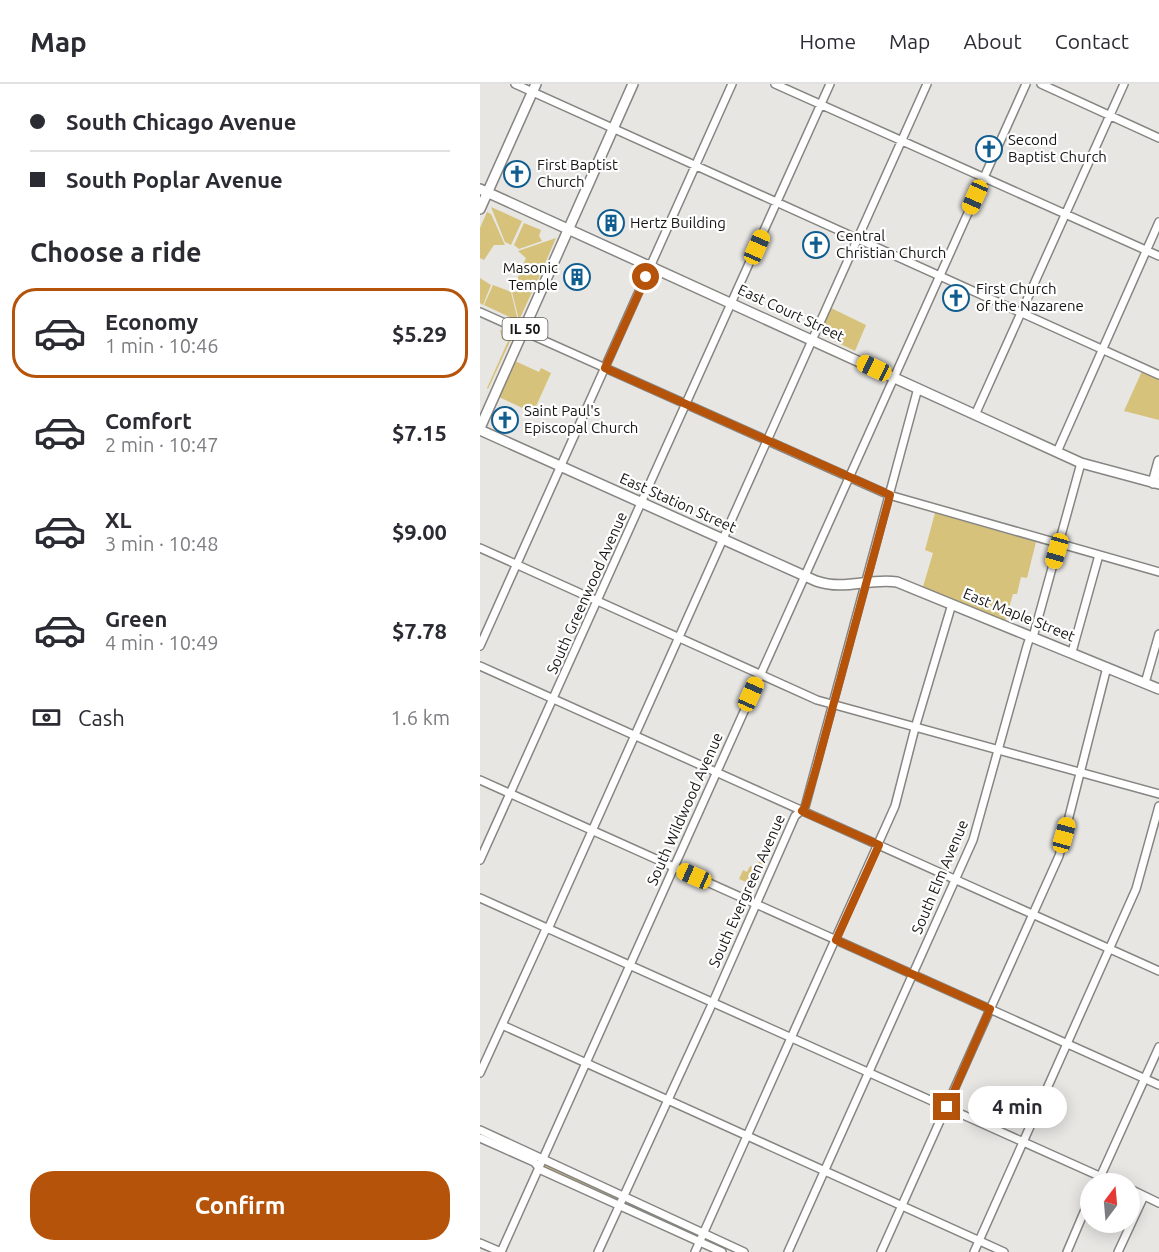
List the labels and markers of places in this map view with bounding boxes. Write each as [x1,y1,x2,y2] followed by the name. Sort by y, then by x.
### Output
[1008,131,1107,165] place label: Second Baptist Church
[974,134,1004,164] church icon: Second Baptist Church
[537,156,618,190] place label: First Baptist Church
[502,159,532,189] church icon: First Baptist Church
[596,208,626,238] building icon: Hertz Building
[630,214,726,231] place label: Hertz Building
[836,227,946,261] place label: Central Christian Church
[801,230,831,260] church icon: Central Christian Church
[503,259,558,293] place label: Masonic Temple
[562,262,592,292] building icon: Masonic Temple
[976,280,1084,314] place label: First Church of the Nazarene
[941,283,971,313] church icon: First Church of the Nazarene
[524,402,638,436] place label: Saint Paul's Episcopal Church
[490,405,520,435] church icon: Saint Paul's Episcopal Church

